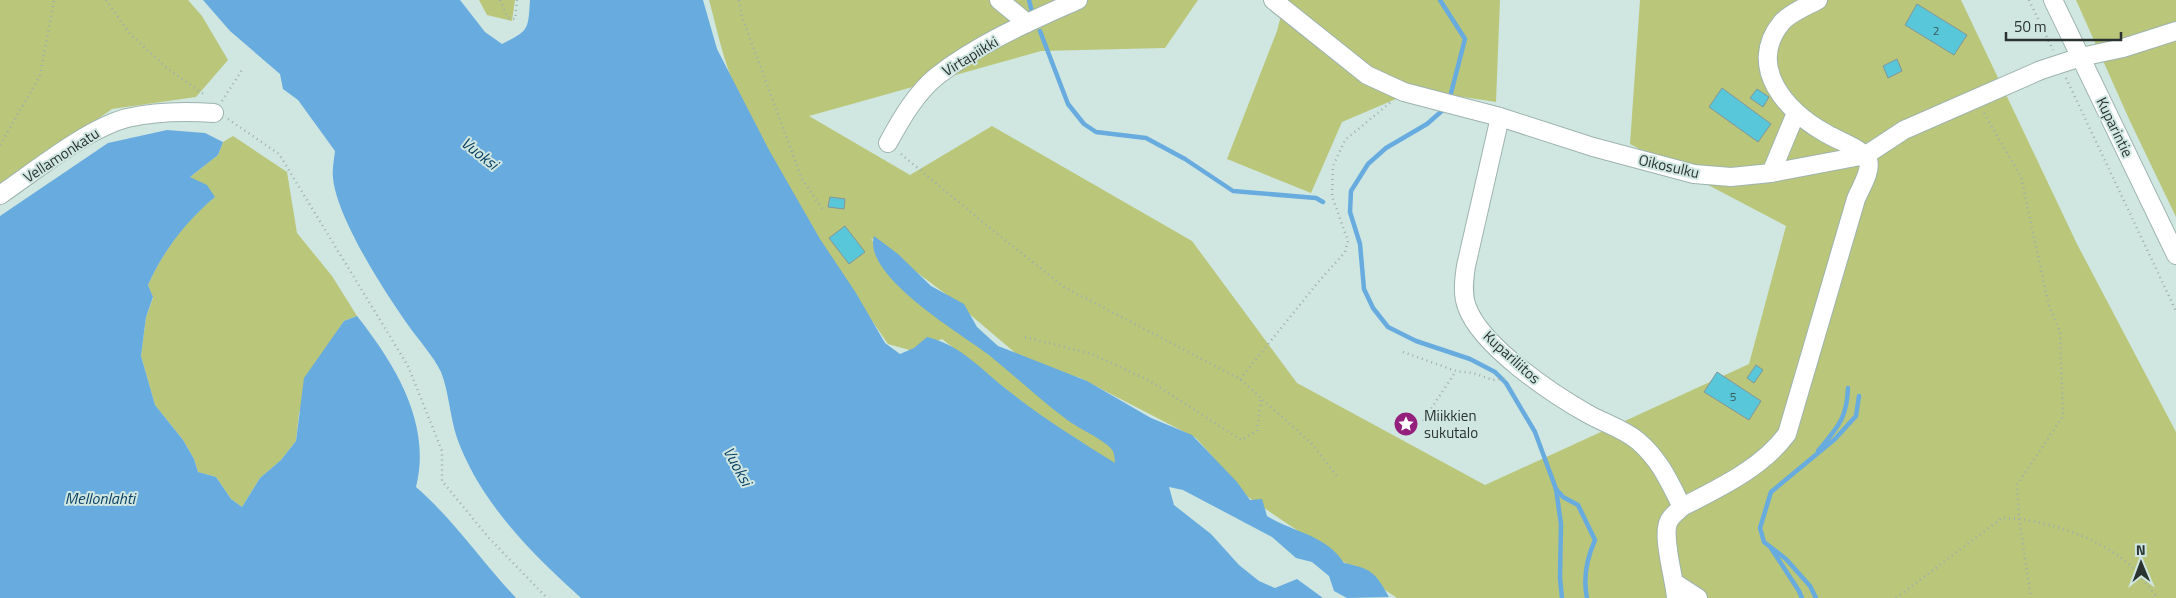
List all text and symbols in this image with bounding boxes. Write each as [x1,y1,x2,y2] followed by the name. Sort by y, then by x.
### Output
[2006,10,2121,42] scale bar
[2014,15,2047,38] text: 50 m
[1933,21,1939,40] house number: 2
[937,30,1003,82] street label: Virtapiikki
[2091,93,2139,161] street label: Kuparintie
[18,122,104,188] street label: Vellamonkatu
[456,131,505,176] water label: Vuoksi
[1636,148,1702,184] street label: Oikosulku
[1478,325,1546,389] street label: Kupariliitos
[1730,387,1737,406] house number: 5
[1424,404,1478,444] place label: Miikkien sukutalo
[1393,411,1419,437] place icon: Miikkien sukutalo
[717,442,759,491] water label: Vuoksi
[65,486,137,510] water label: Mellonlahti
[2116,538,2166,588] north arrow
[2136,539,2146,560] text: N

